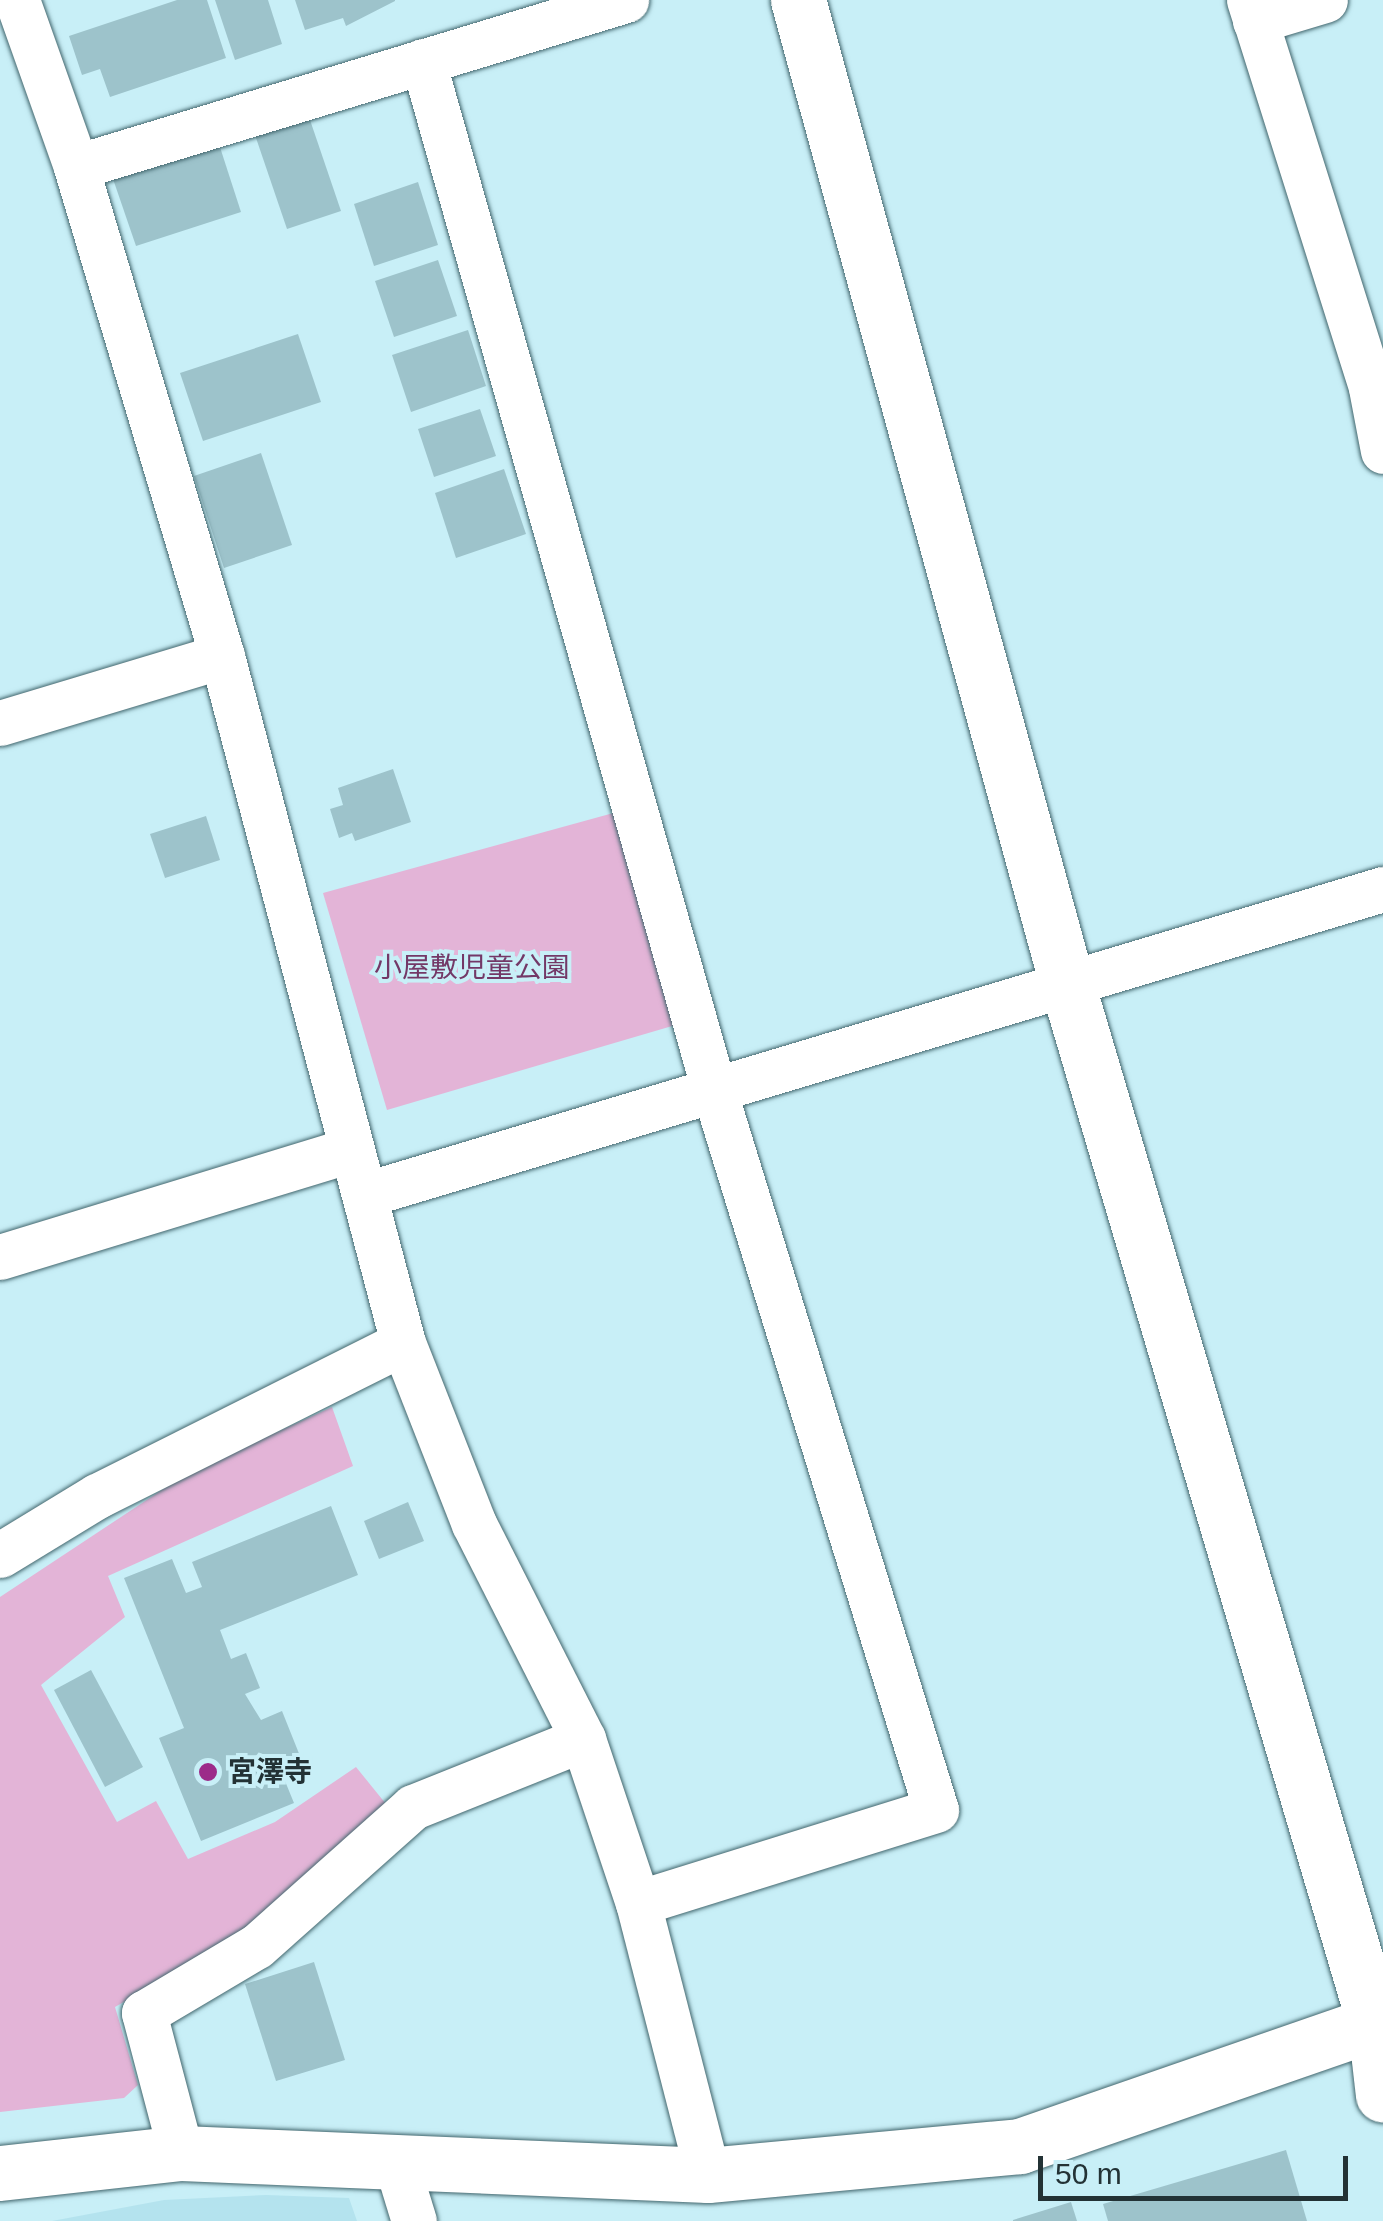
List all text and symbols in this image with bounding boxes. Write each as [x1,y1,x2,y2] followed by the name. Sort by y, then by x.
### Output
[374,951,570,985] park label: 小屋敷児童公園
[228,1755,312,1789] place label: 宮澤寺
[197,1761,219,1783] marker: 宮澤寺
[1043,2136,1353,2198] scale bar
[1055,2157,1122,2190] text: 50 m

